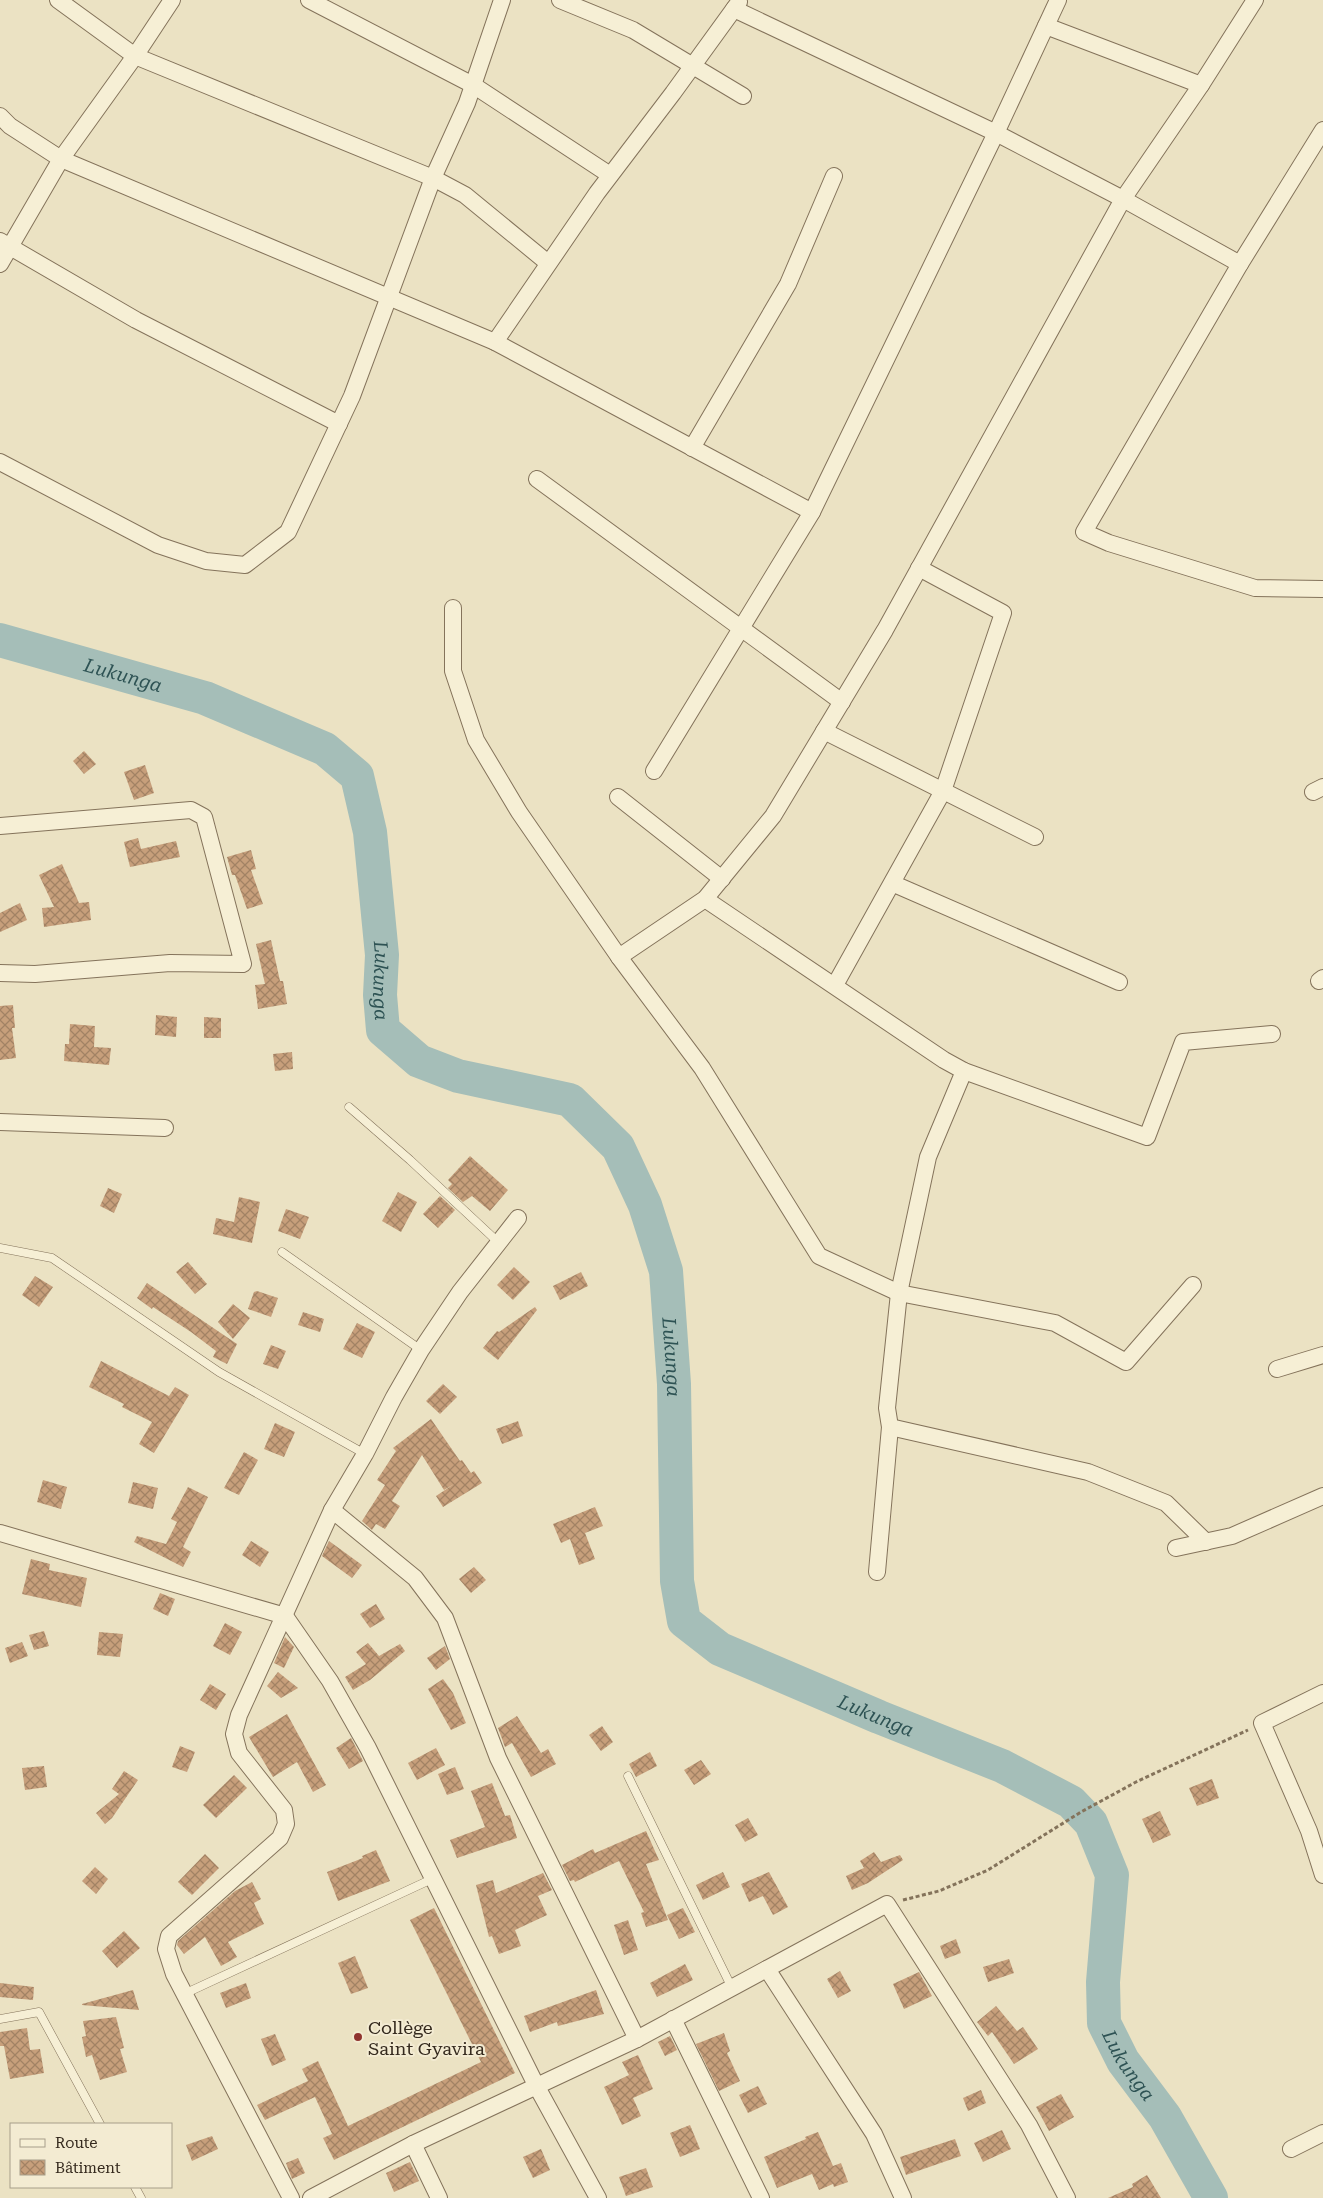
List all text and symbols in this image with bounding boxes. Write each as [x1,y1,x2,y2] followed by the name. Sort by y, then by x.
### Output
[81,653,165,697] water label: Lukunga
[368,939,394,1021] water label: Lukunga
[658,1315,686,1397] water label: Lukunga
[834,1689,917,1741] water label: Lukunga
[368,2017,485,2059] place label: Collège Saint Gyavira
[1097,2025,1160,2105] water label: Lukunga
[352,2031,364,2043] marker: Collège Saint Gyavira
[10,2123,172,2188] legend
[55,2134,97,2152] text: Route
[55,2159,121,2177] text: Bâtiment

